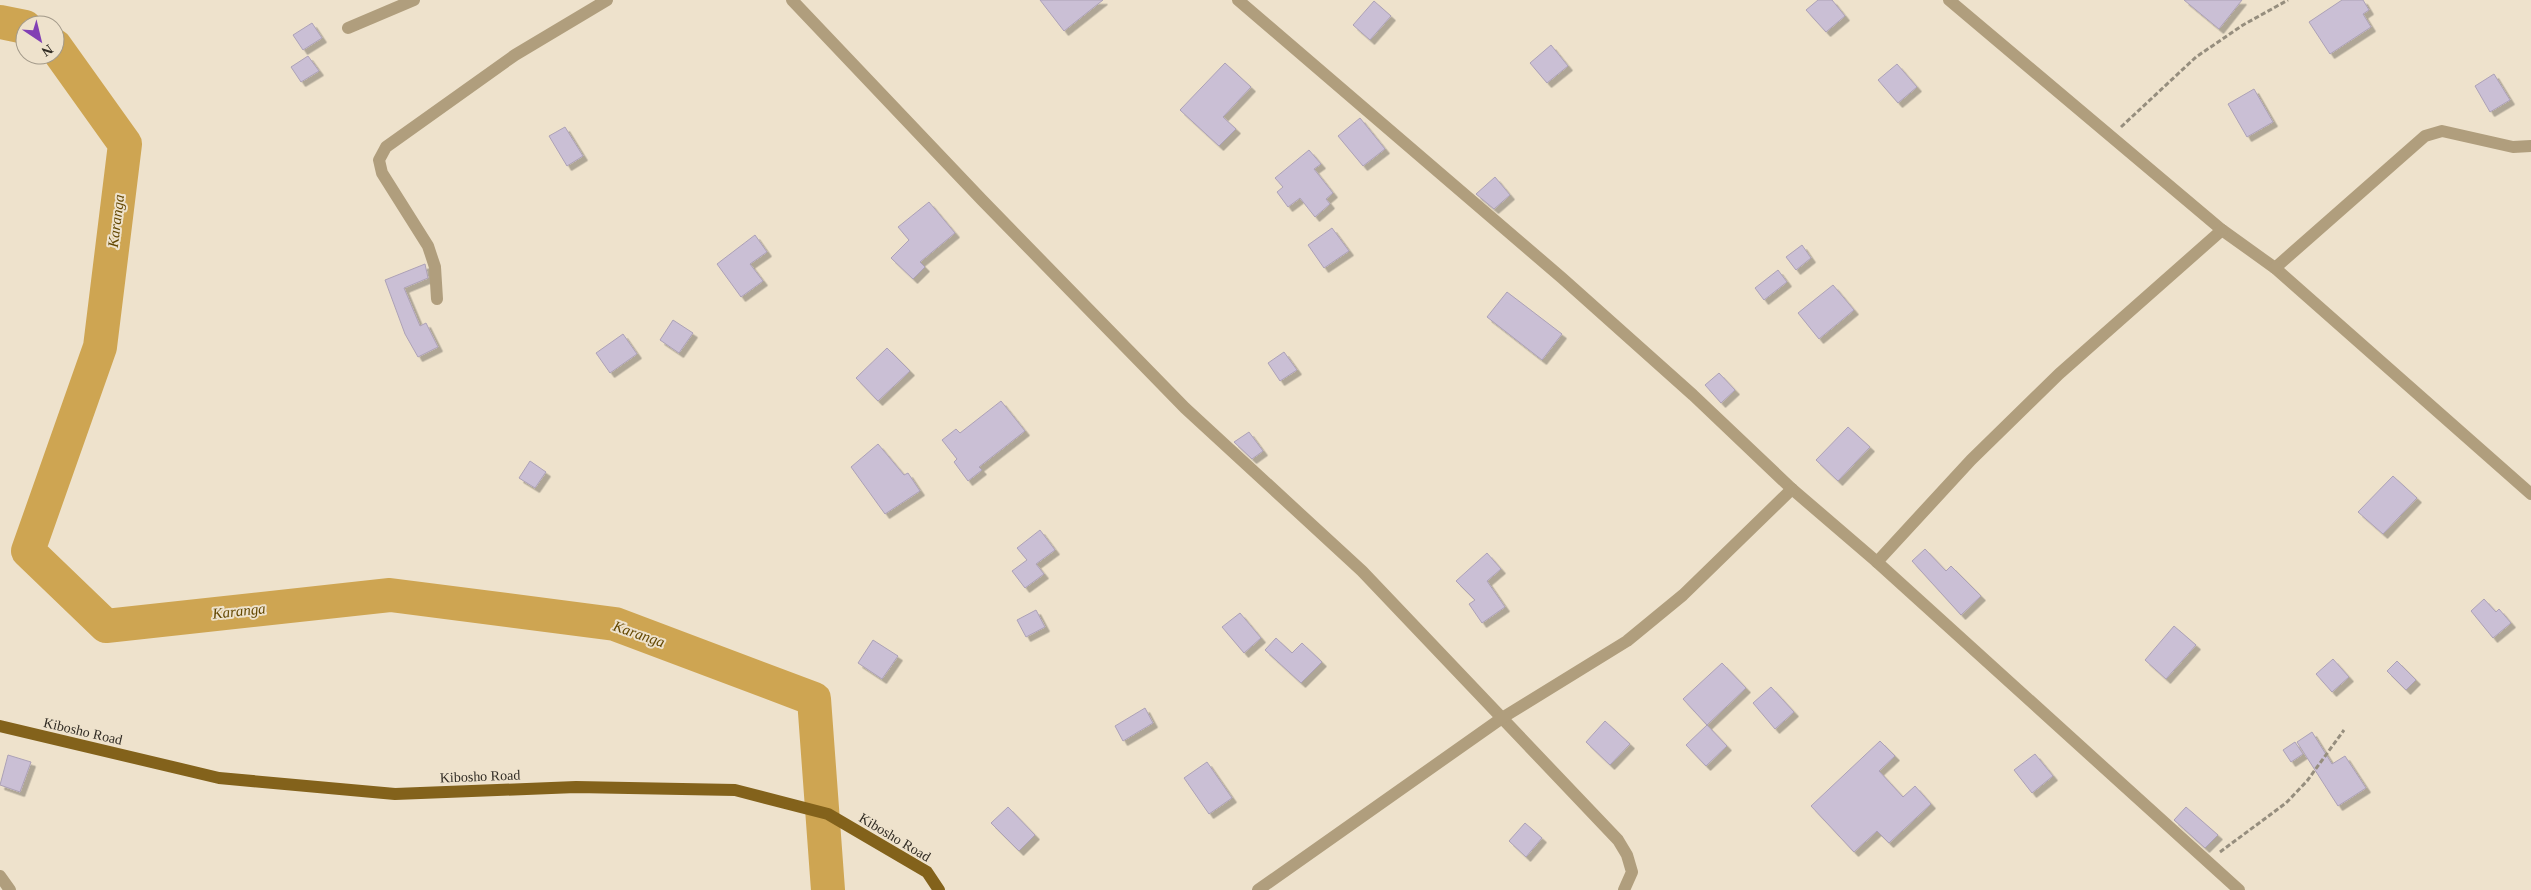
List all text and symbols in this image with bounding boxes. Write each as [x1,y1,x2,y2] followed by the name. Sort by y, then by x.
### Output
[15,15,65,65] north arrow
[39,41,56,59] text: N
[105,194,127,249] water label: Karanga
[211,600,266,622] water label: Karanga
[610,617,667,650] water label: Karanga
[42,715,124,748] street label: Kibosho Road
[440,768,521,785] street label: Kibosho Road
[856,810,933,865] street label: Kibosho Road

